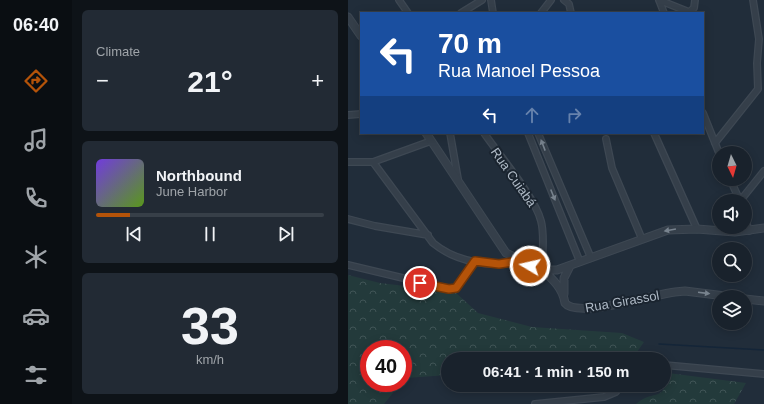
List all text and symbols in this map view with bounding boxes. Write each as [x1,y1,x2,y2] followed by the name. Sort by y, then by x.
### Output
[13,15,59,35] text: 06:40
[372,28,424,80] icon: left
[438,28,502,59] text: 70 m
[96,44,140,59] text: Climate
[438,61,600,81] text: Rua Manoel Pessoa
[187,65,233,98] text: 21°
[22,67,50,95] icon: directions
[96,68,109,93] text: −
[311,68,324,93] text: +
[479,104,501,126] icon: left
[521,104,543,126] icon: ahead
[563,104,585,126] icon: right
[22,126,50,154] icon: music
[540,139,546,151] one-way arrow
[488,145,540,210] street label: Rua Cuiabá
[712,146,752,186] north arrow
[712,146,752,330] map controls
[156,167,242,184] text: Northbound
[22,184,50,212] icon: phone
[156,184,228,199] text: June Harbor
[550,190,556,202] one-way arrow
[712,194,752,234] button: sound
[123,223,145,245] icon: previous
[199,223,221,245] icon: pause
[275,223,297,245] icon: next
[663,227,676,233] one-way arrow
[712,242,752,282] button: search
[22,243,50,271] icon: climate
[509,245,551,287] position arrow
[403,266,437,300] pin
[409,272,431,294] icon: arrive
[584,288,660,315] street label: Rua Girassol
[698,290,710,296] one-way arrow
[712,290,752,330] button: layers
[181,297,239,355] text: 33
[22,302,50,330] icon: car
[360,340,412,392] speed limit sign: 40
[196,352,224,367] text: km/h
[22,361,50,389] icon: filters
[483,363,629,380] text: 06:41 · 1 min · 150 m

